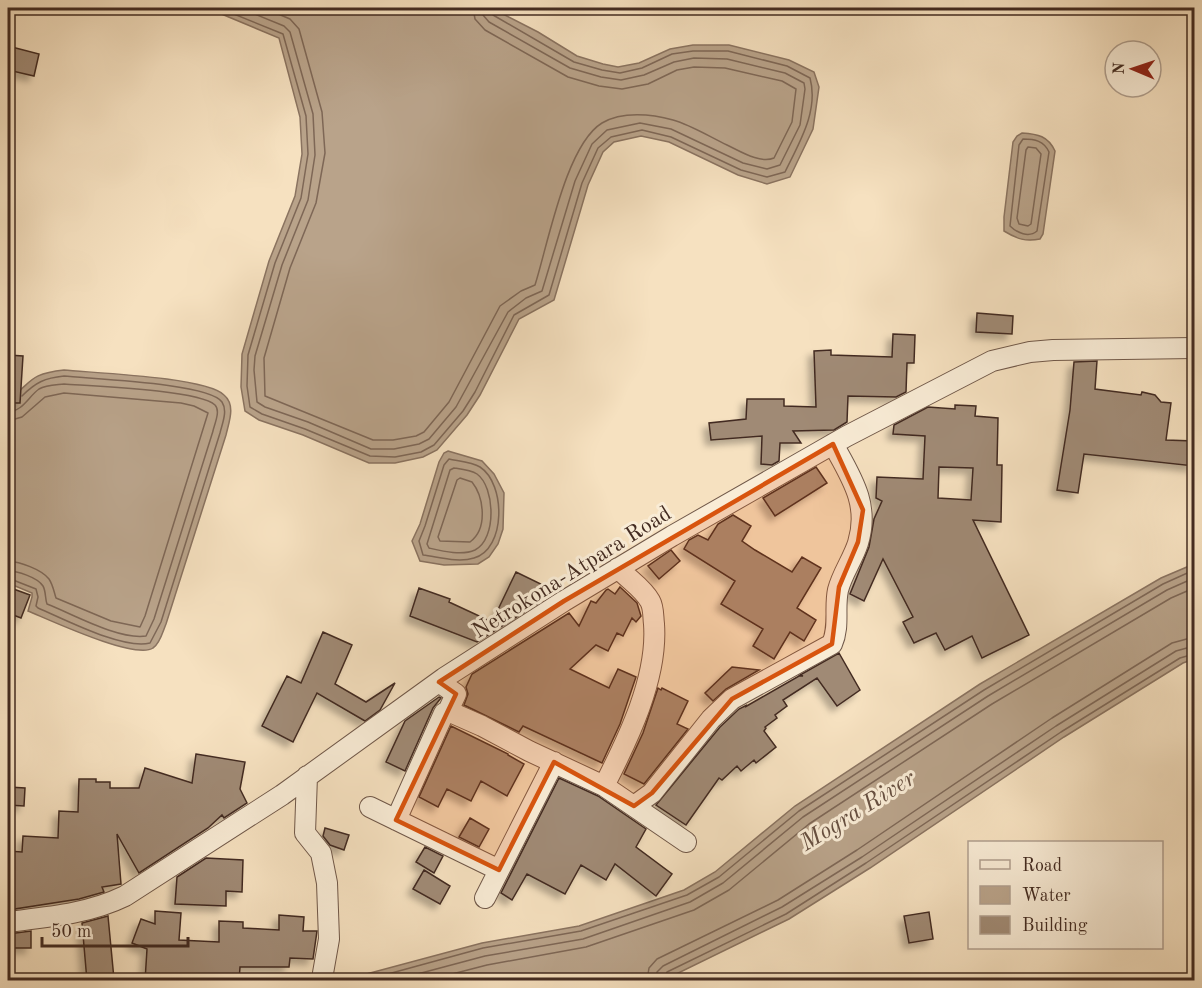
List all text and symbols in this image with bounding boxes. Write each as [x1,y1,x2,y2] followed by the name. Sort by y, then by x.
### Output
[1103,39,1163,99] north arrow
[1112,61,1128,75] text: N
[469,502,675,643] street label: Netrokona-Atpara Road
[795,767,920,857] water label: Mogra River
[968,841,1163,949] legend
[1022,857,1062,875] text: Road
[1022,887,1071,905] text: Water
[42,910,188,948] scale bar
[1022,917,1088,935] text: Building
[51,923,91,941] text: 50 m

